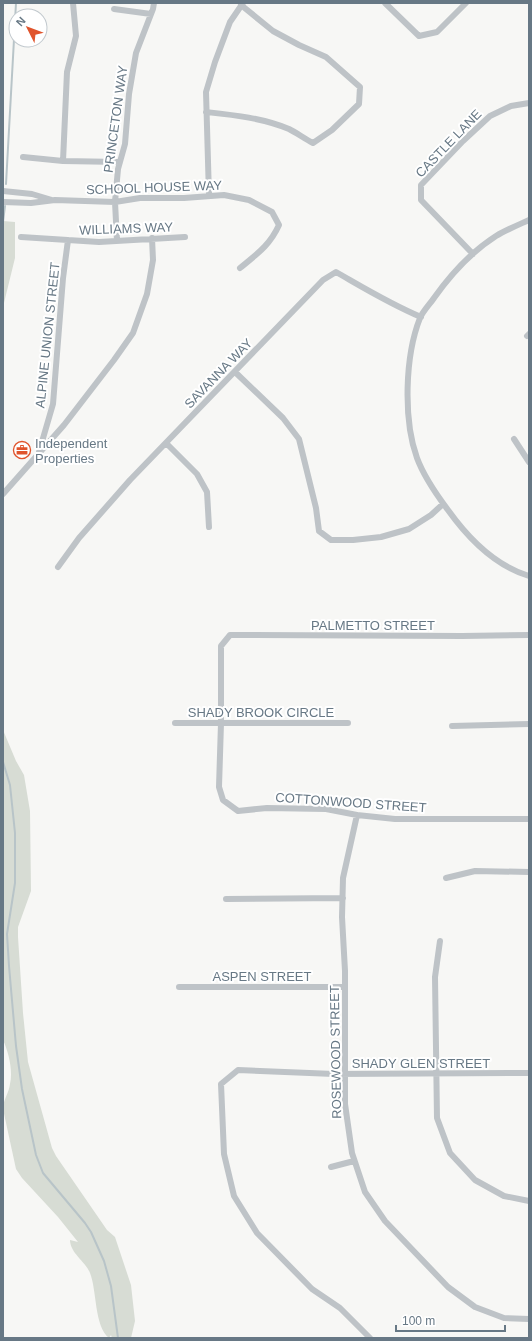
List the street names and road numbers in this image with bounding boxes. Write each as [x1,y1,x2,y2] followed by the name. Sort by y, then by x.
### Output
[101,64,130,174] street label: PRINCETON WAY
[412,106,485,180] street label: CASTLE LANE
[86,178,223,197] street label: SCHOOL HOUSE WAY
[79,219,174,238] street label: WILLIAMS WAY
[32,261,63,409] street label: ALPINE UNION STREET
[181,335,256,411] street label: SAVANNA WAY
[311,618,435,633] street label: PALMETTO STREET
[188,705,335,720] street label: SHADY BROOK CIRCLE
[275,790,427,815] street label: COTTONWOOD STREET
[213,969,312,984] street label: ASPEN STREET
[327,985,344,1119] street label: ROSEWOOD STREET
[352,1056,490,1071] street label: SHADY GLEN STREET

